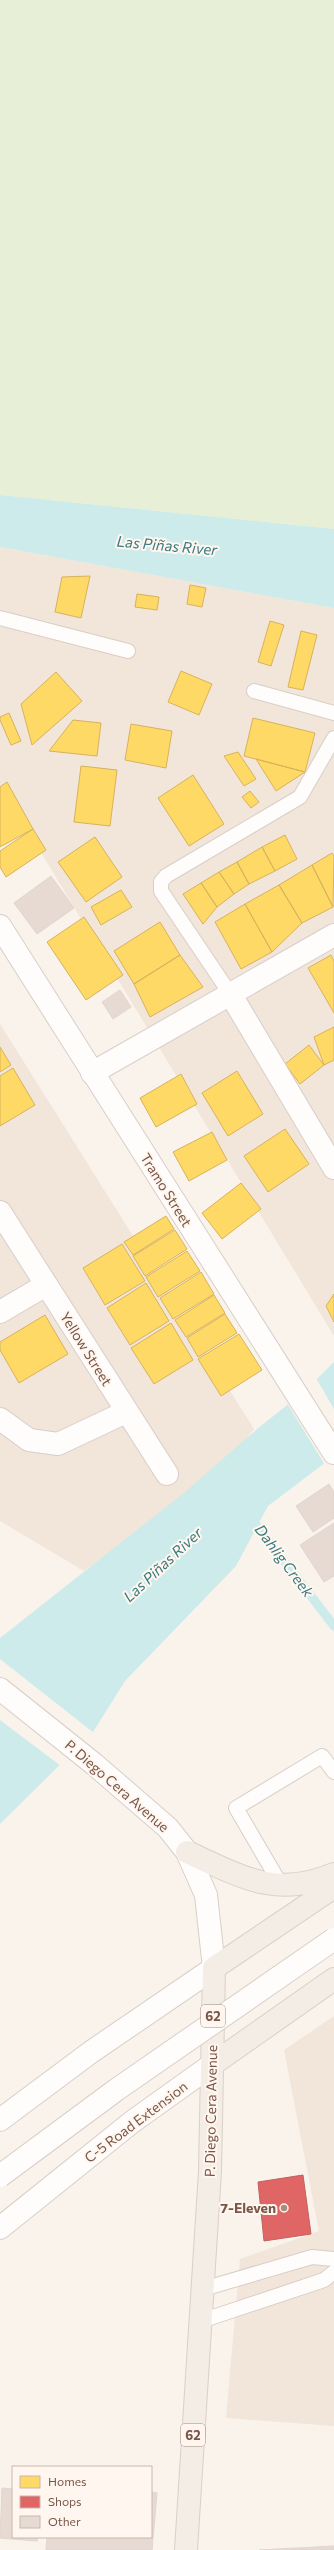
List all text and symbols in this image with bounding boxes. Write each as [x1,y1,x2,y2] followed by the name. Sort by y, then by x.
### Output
[116,532,219,558] water label: Las Piñas River
[137,1150,196,1230] street label: Tramo Street
[57,1309,116,1389] street label: Yellow Street
[252,1521,318,1601] water label: Dahlig Creek
[119,1523,206,1605] water label: Las Piñas River
[62,1736,173,1835] street label: P. Diego Cera Avenue
[201,2005,225,2027] road number: 62
[201,2045,220,2177] street label: P. Diego Cera Avenue
[81,2077,191,2166] street label: C-5 Road Extension
[220,2199,276,2216] place label: 7-Eleven
[279,2203,289,2213] marker: 7-Eleven
[181,2424,205,2446] road number: 62
[12,2466,152,2538] legend
[48,2474,86,2488] text: Homes
[48,2494,82,2508] text: Shops
[48,2514,81,2528] text: Other

